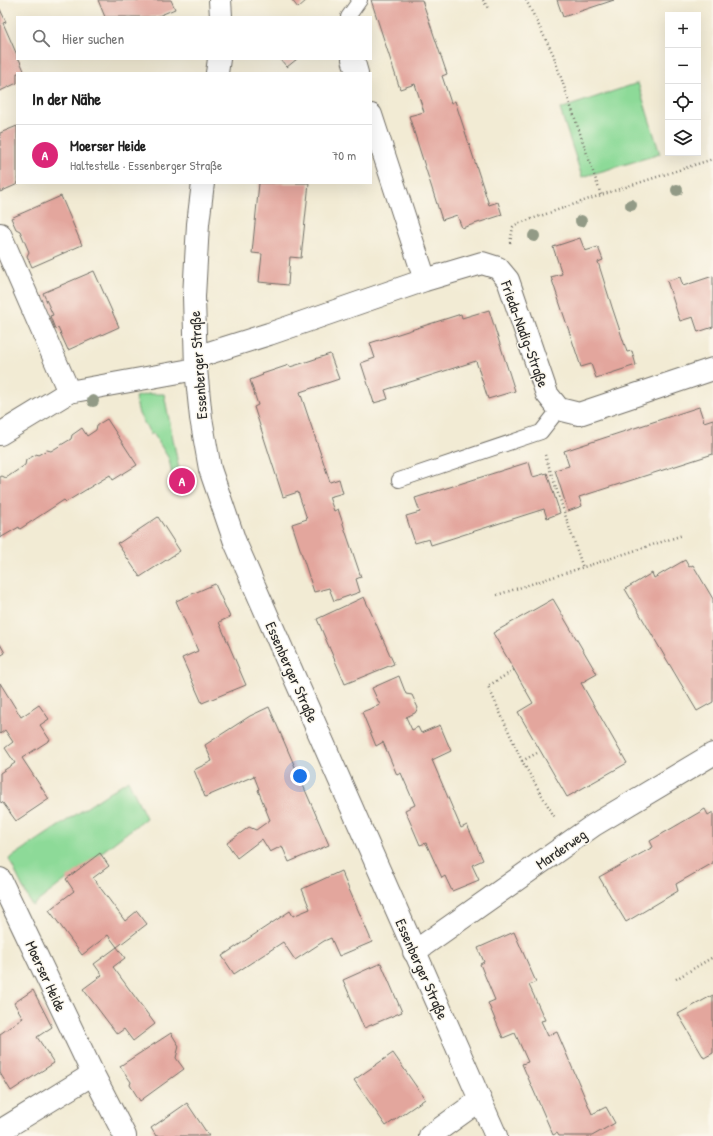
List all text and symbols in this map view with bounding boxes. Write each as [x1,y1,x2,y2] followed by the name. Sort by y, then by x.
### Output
[665,12,701,156] map controls
[665,12,701,48] button: +
[16,16,372,60] search box
[30,27,52,49] icon: search
[62,28,124,49] text: Hier suchen
[665,48,701,84] button: −
[665,84,701,120] button: locate
[32,87,101,110] text: In der Nähe
[665,120,701,156] button: layers
[70,135,146,156] text: Moerser Heide
[42,146,48,164] text: A
[332,146,356,164] text: 70 m
[70,156,222,174] text: Haltestelle · Essenberger Straße
[496,277,554,390] street label: Frieda-Nadig-Straße
[184,310,212,420] street label: Essenberger Straße
[169,466,195,496] pin: A
[260,618,324,726] street label: Essenberger Straße
[290,766,310,786] your location
[531,824,591,874] street label: Marderweg
[390,915,454,1023] street label: Essenberger Straße
[20,937,72,1015] street label: Moerser Heide

